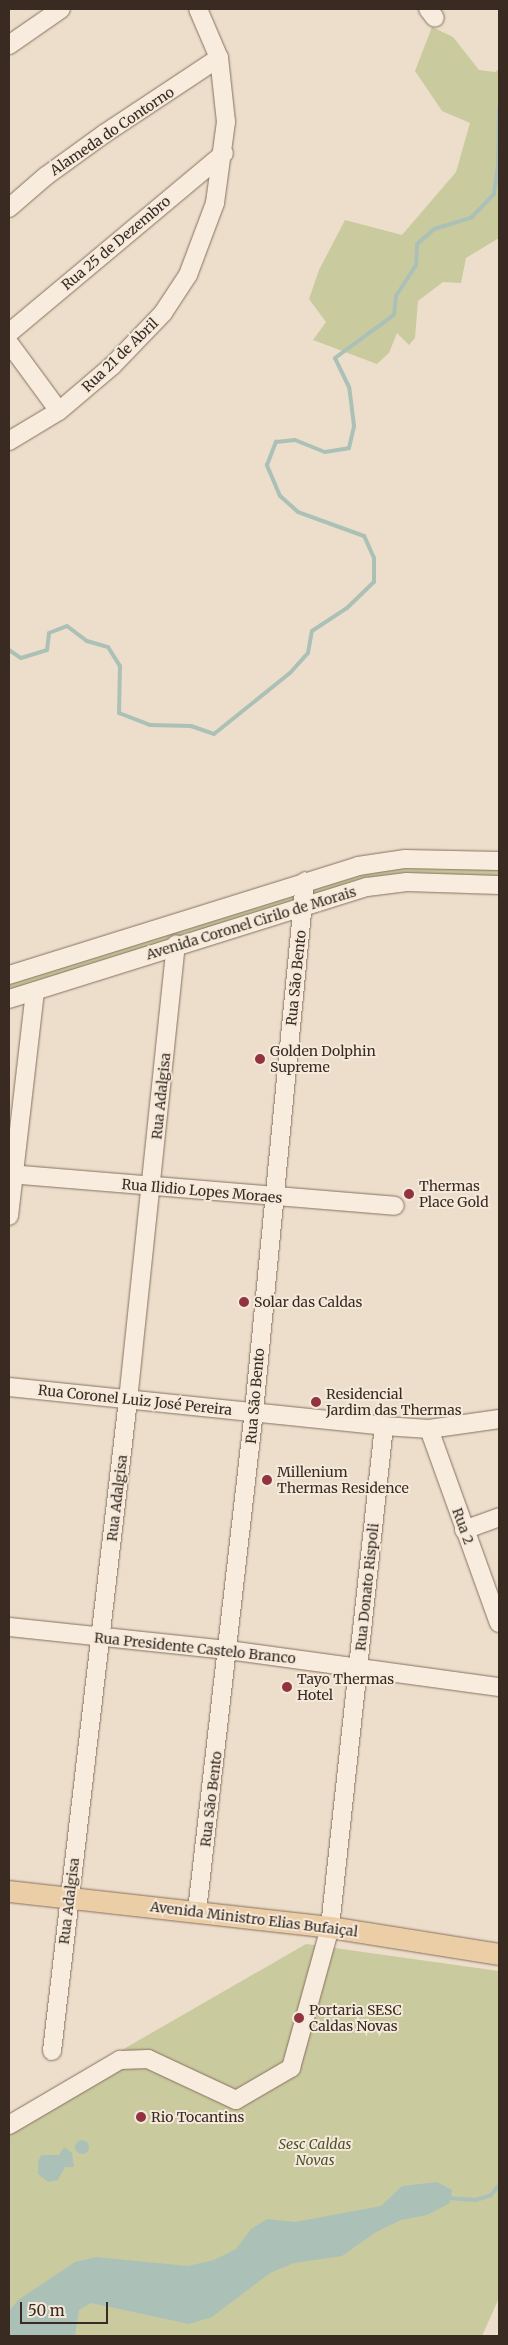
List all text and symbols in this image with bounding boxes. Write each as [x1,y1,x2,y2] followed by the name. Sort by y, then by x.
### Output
[47,83,177,179] street label: Alameda do Contorno
[58,193,174,293] street label: Rua 25 de Dezembro
[79,315,161,395] street label: Rua 21 de Abril
[144,883,358,963] street label: Avenida Coronel Cirilo de Morais
[283,929,309,1027] street label: Rua São Bento
[270,1043,376,1076] place label: Golden Dolphin Supreme
[148,1052,174,1140] street label: Rua Adalgisa
[254,1053,266,1065] marker: Golden Dolphin Supreme
[121,1176,283,1206] street label: Rua Ilidio Lopes Moraes
[419,1178,489,1210] place label: Thermas Place Gold
[403,1188,415,1200] marker: Thermas Place Gold
[254,1294,362,1310] place label: Solar das Caldas
[238,1296,250,1308] marker: Solar das Caldas
[242,1347,268,1445] street label: Rua São Bento
[37,1381,233,1419] street label: Rua Coronel Luiz José Pereira
[326,1386,462,1418] place label: Residencial Jardim das Thermas
[310,1396,322,1408] marker: Residencial Jardim das Thermas
[103,1454,131,1542] street label: Rua Adalgisa
[277,1464,409,1496] place label: Millenium Thermas Residence
[261,1474,273,1486] marker: Millenium Thermas Residence
[449,1506,477,1546] street label: Rua 2
[352,1522,382,1652] street label: Rua Donato Rispoli
[93,1629,297,1667] street label: Rua Presidente Castelo Branco
[297,1671,394,1704] place label: Tayo Thermas Hotel
[281,1681,293,1693] marker: Tayo Thermas Hotel
[197,1750,225,1848] street label: Rua São Bento
[55,1857,83,1945] street label: Rua Adalgisa
[149,1898,359,1940] street label: Avenida Ministro Elias Bufaiçal
[309,2002,402,2034] place label: Portaria SESC Caldas Novas
[293,2012,305,2024] marker: Portaria SESC Caldas Novas
[151,2109,244,2125] place label: Rio Tocantins
[135,2111,147,2123] marker: Rio Tocantins
[279,2136,351,2168] park label: Sesc Caldas Novas
[22,2292,110,2324] scale bar
[28,2301,65,2320] text: 50 m

